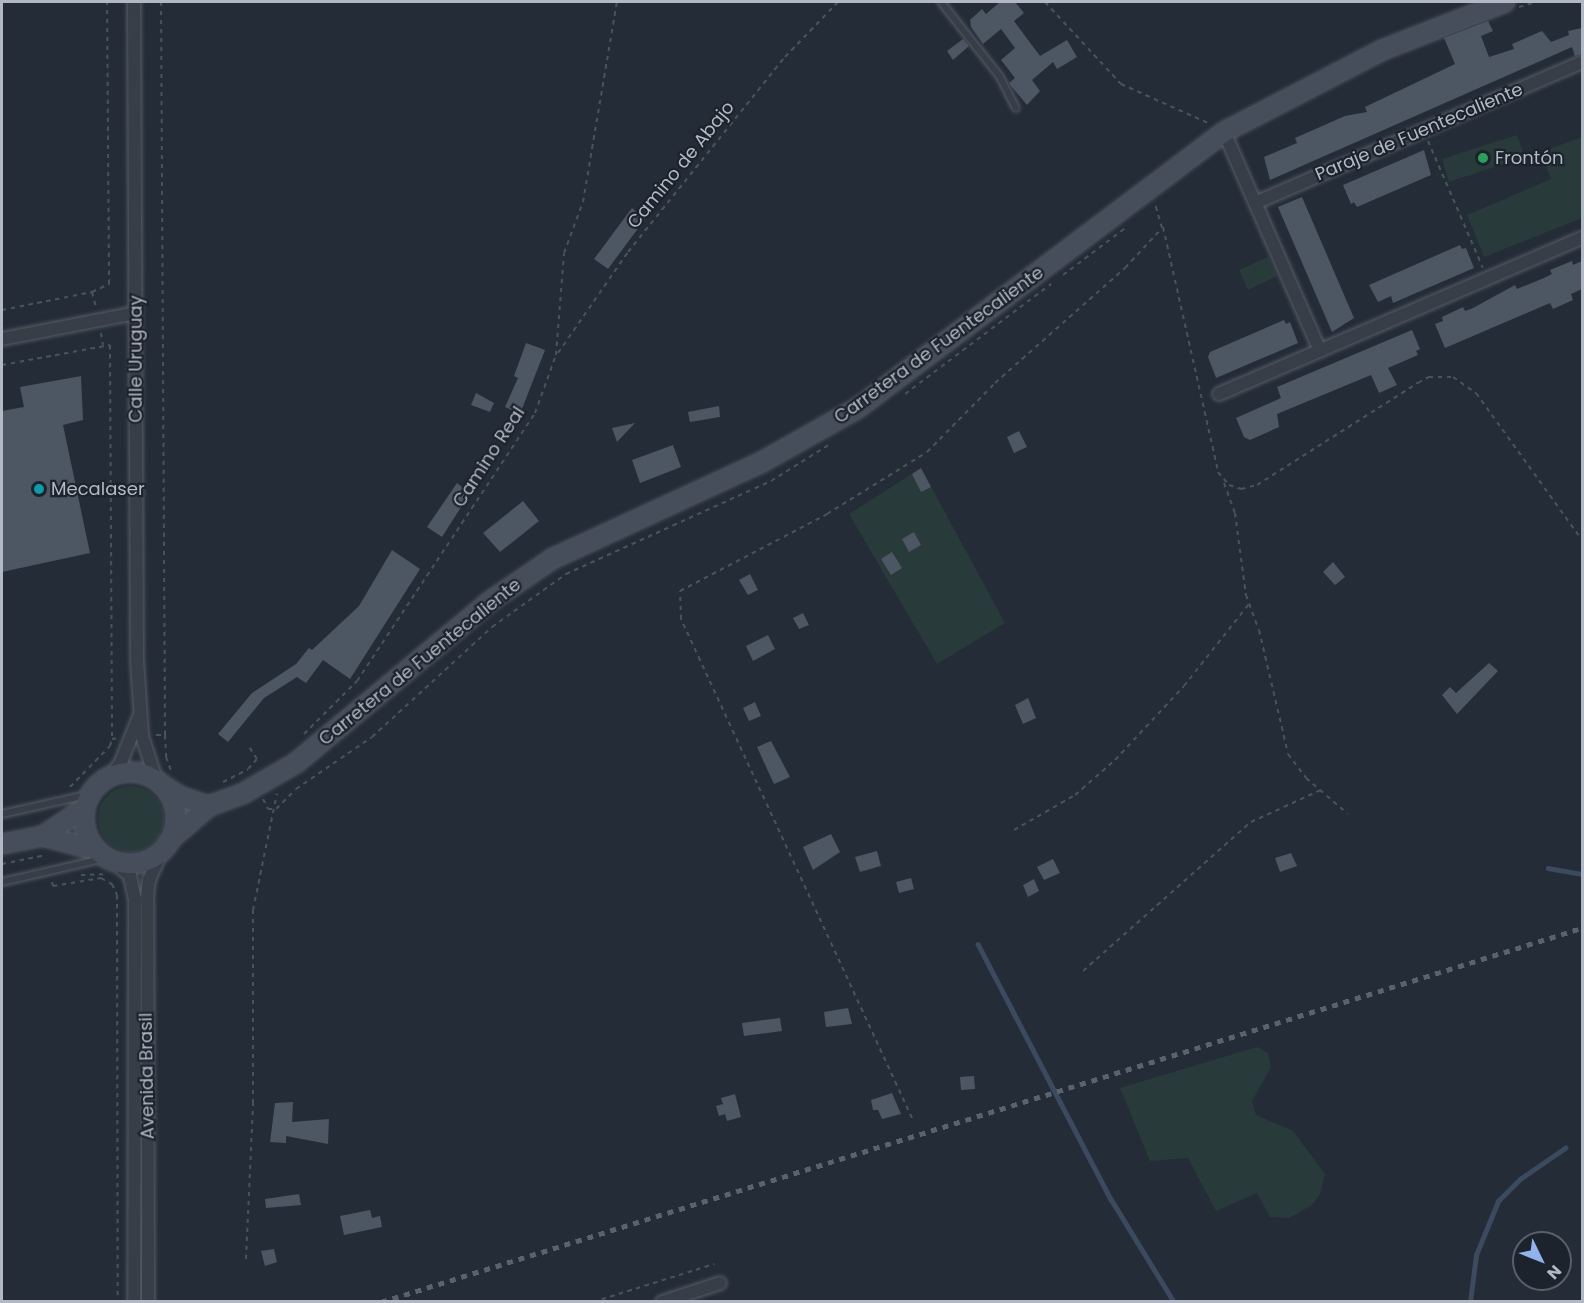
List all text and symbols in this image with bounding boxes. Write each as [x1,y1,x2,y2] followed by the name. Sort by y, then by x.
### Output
[1312,78,1526,186] street label: Paraje de Fuentecaliente
[623,97,739,233] street label: Camino de Abajo
[1495,147,1563,169] place label: Frontón
[1476,151,1490,165] marker: Frontón
[830,262,1048,428] street label: Carretera de Fuentecaliente
[125,295,147,423] street label: Calle Uruguay
[448,403,530,511] street label: Camino Real
[51,478,145,500] place label: Mecalaser
[32,482,46,496] marker: Mecalaser
[315,574,525,750] street label: Carretera de Fuentecaliente
[135,1012,159,1140] street label: Avenida Brasil
[1512,1231,1572,1291] north arrow
[1542,1260,1567,1284] text: N

